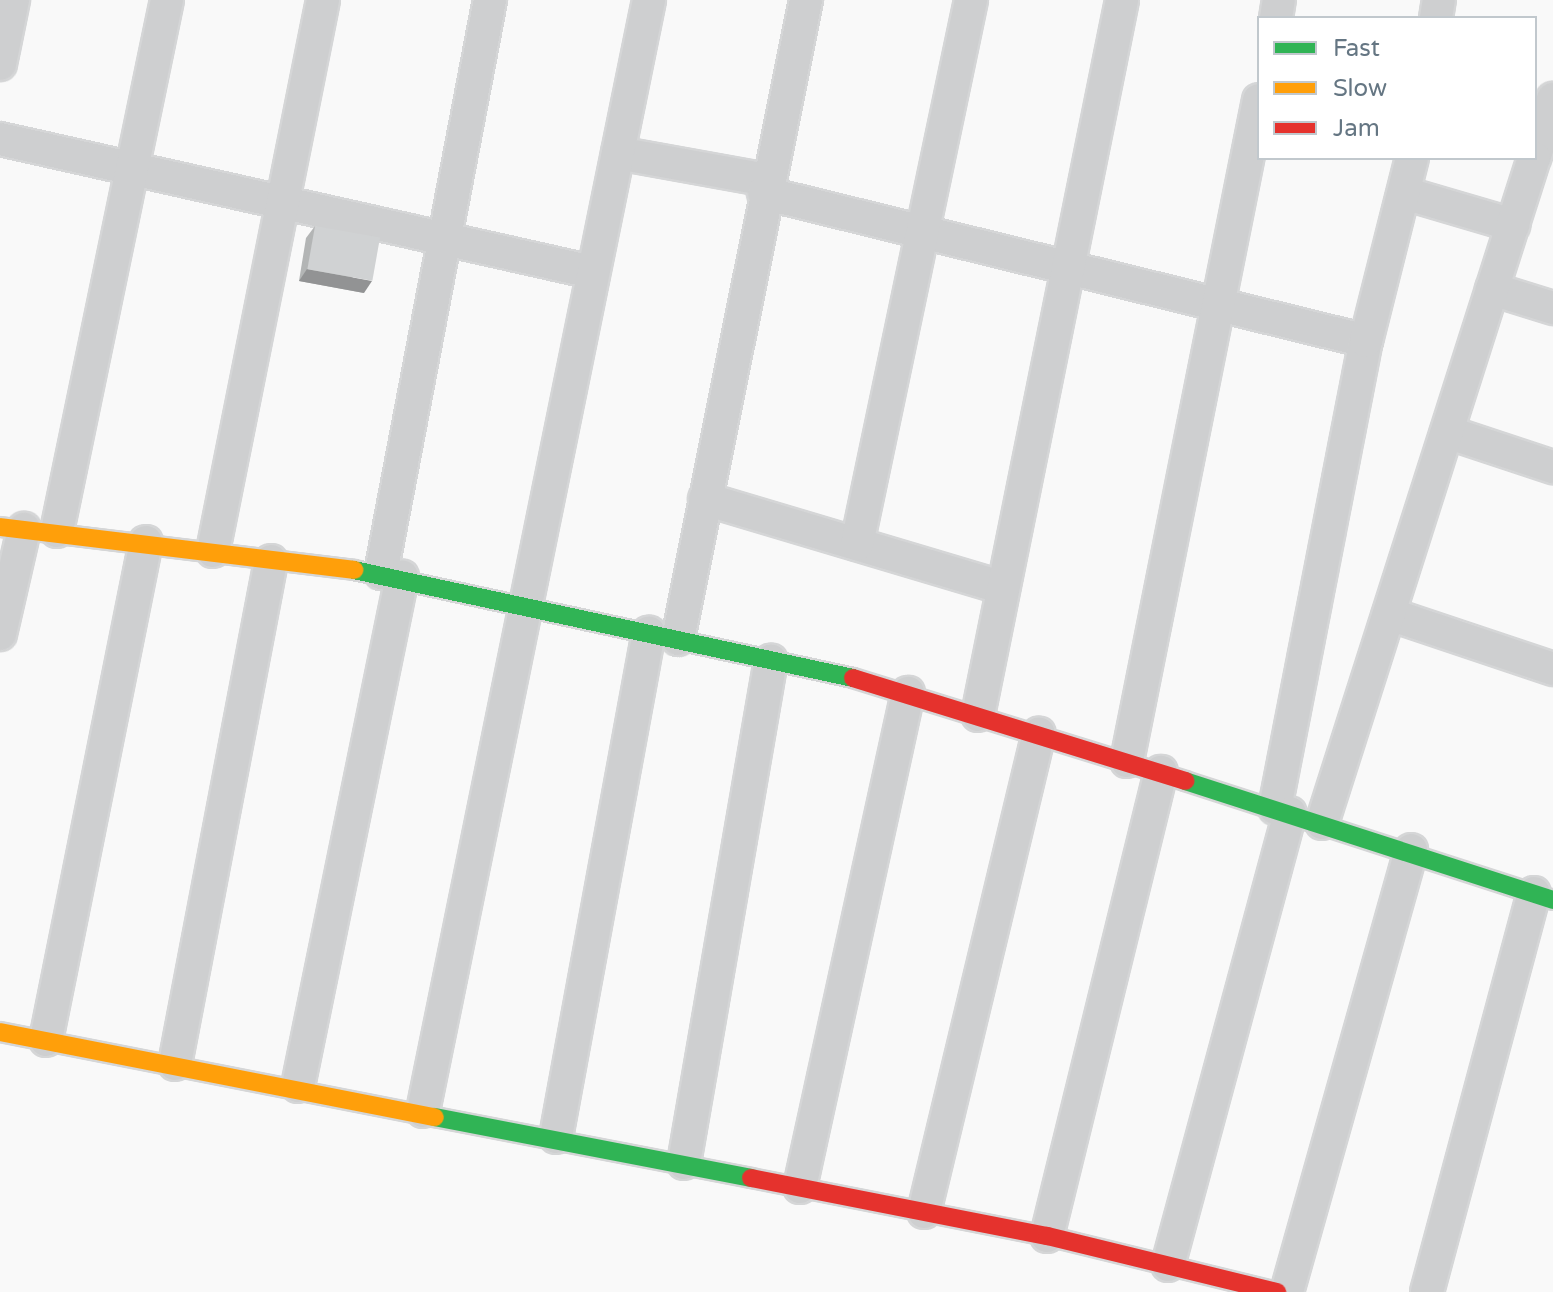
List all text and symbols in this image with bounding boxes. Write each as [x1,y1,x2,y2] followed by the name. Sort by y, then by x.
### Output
[1257,16,1537,160] legend
[1333,34,1380,63] text: Fast
[1333,74,1387,103] text: Slow
[1333,114,1380,143] text: Jam

